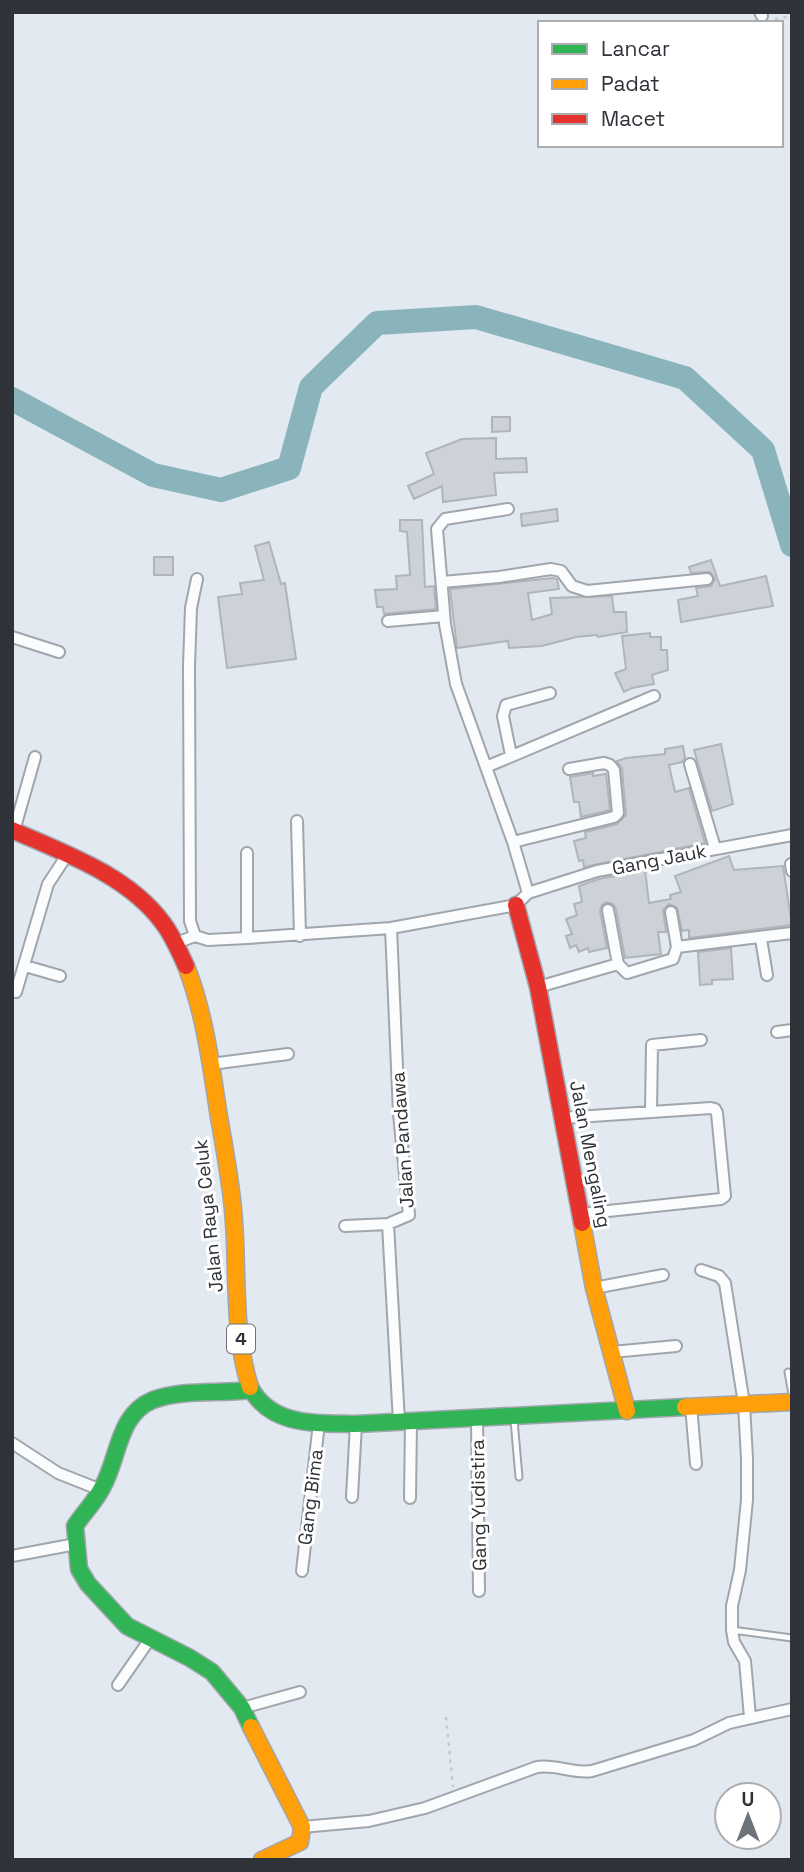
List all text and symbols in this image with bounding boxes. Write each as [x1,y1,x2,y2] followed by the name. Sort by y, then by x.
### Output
[538,21,783,147] legend
[601,35,670,62] text: Lancar
[601,70,660,97] text: Padat
[601,105,665,132] text: Macet
[610,838,708,881] street label: Gang Jauk
[385,1071,420,1209] street label: Jalan Pandawa
[564,1078,617,1230] street label: Jalan Mengaling
[188,1138,229,1294] street label: Jalan Raya Celuk
[227,1324,255,1354] road number: 4
[465,1439,492,1571] street label: Gang Yudistira
[292,1447,329,1547] street label: Gang Bima
[713,1781,783,1851] north arrow
[742,1787,754,1812] text: U

